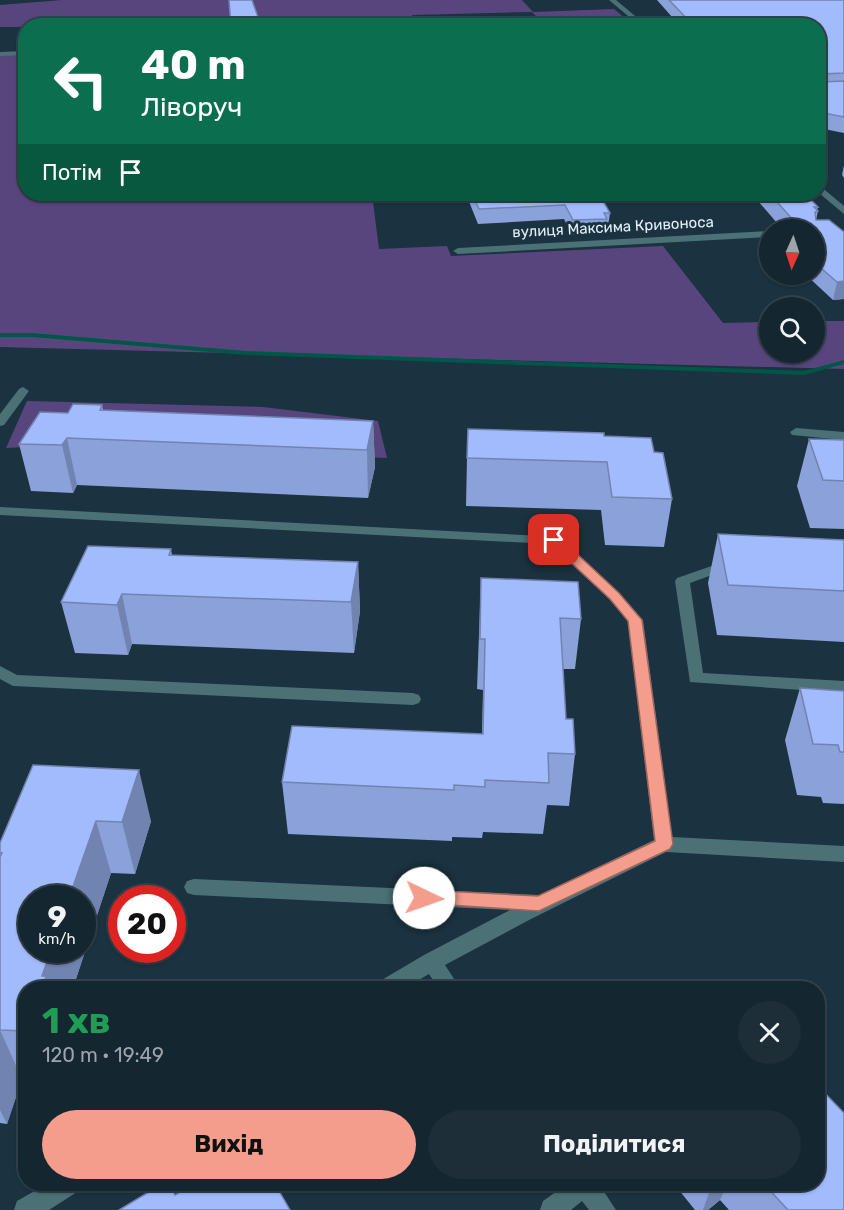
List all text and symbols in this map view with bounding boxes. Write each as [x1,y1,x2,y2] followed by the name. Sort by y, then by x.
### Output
[141,40,246,90] text: 40 m
[42,42,120,120] icon: left
[141,91,242,123] text: Ліворуч
[114,156,147,189] icon: arrive
[42,159,102,186] text: Потім
[512,213,714,241] street label: вулиця Максима Кривоноса
[759,219,825,285] north arrow
[759,219,825,363] map controls
[759,297,825,363] button: search
[528,514,579,565] pin
[537,523,570,556] icon: arrive
[392,866,456,930] position arrow
[108,885,186,963] speed limit sign: 20
[47,899,67,935] text: 9
[38,930,76,948] text: km/h
[42,999,111,1042] text: 1 хв
[738,1001,801,1064] button: close
[42,1043,164,1067] text: 120 m · 19:49
[42,1110,416,1179] button: Вихід
[428,1110,801,1179] button: Поділитися

